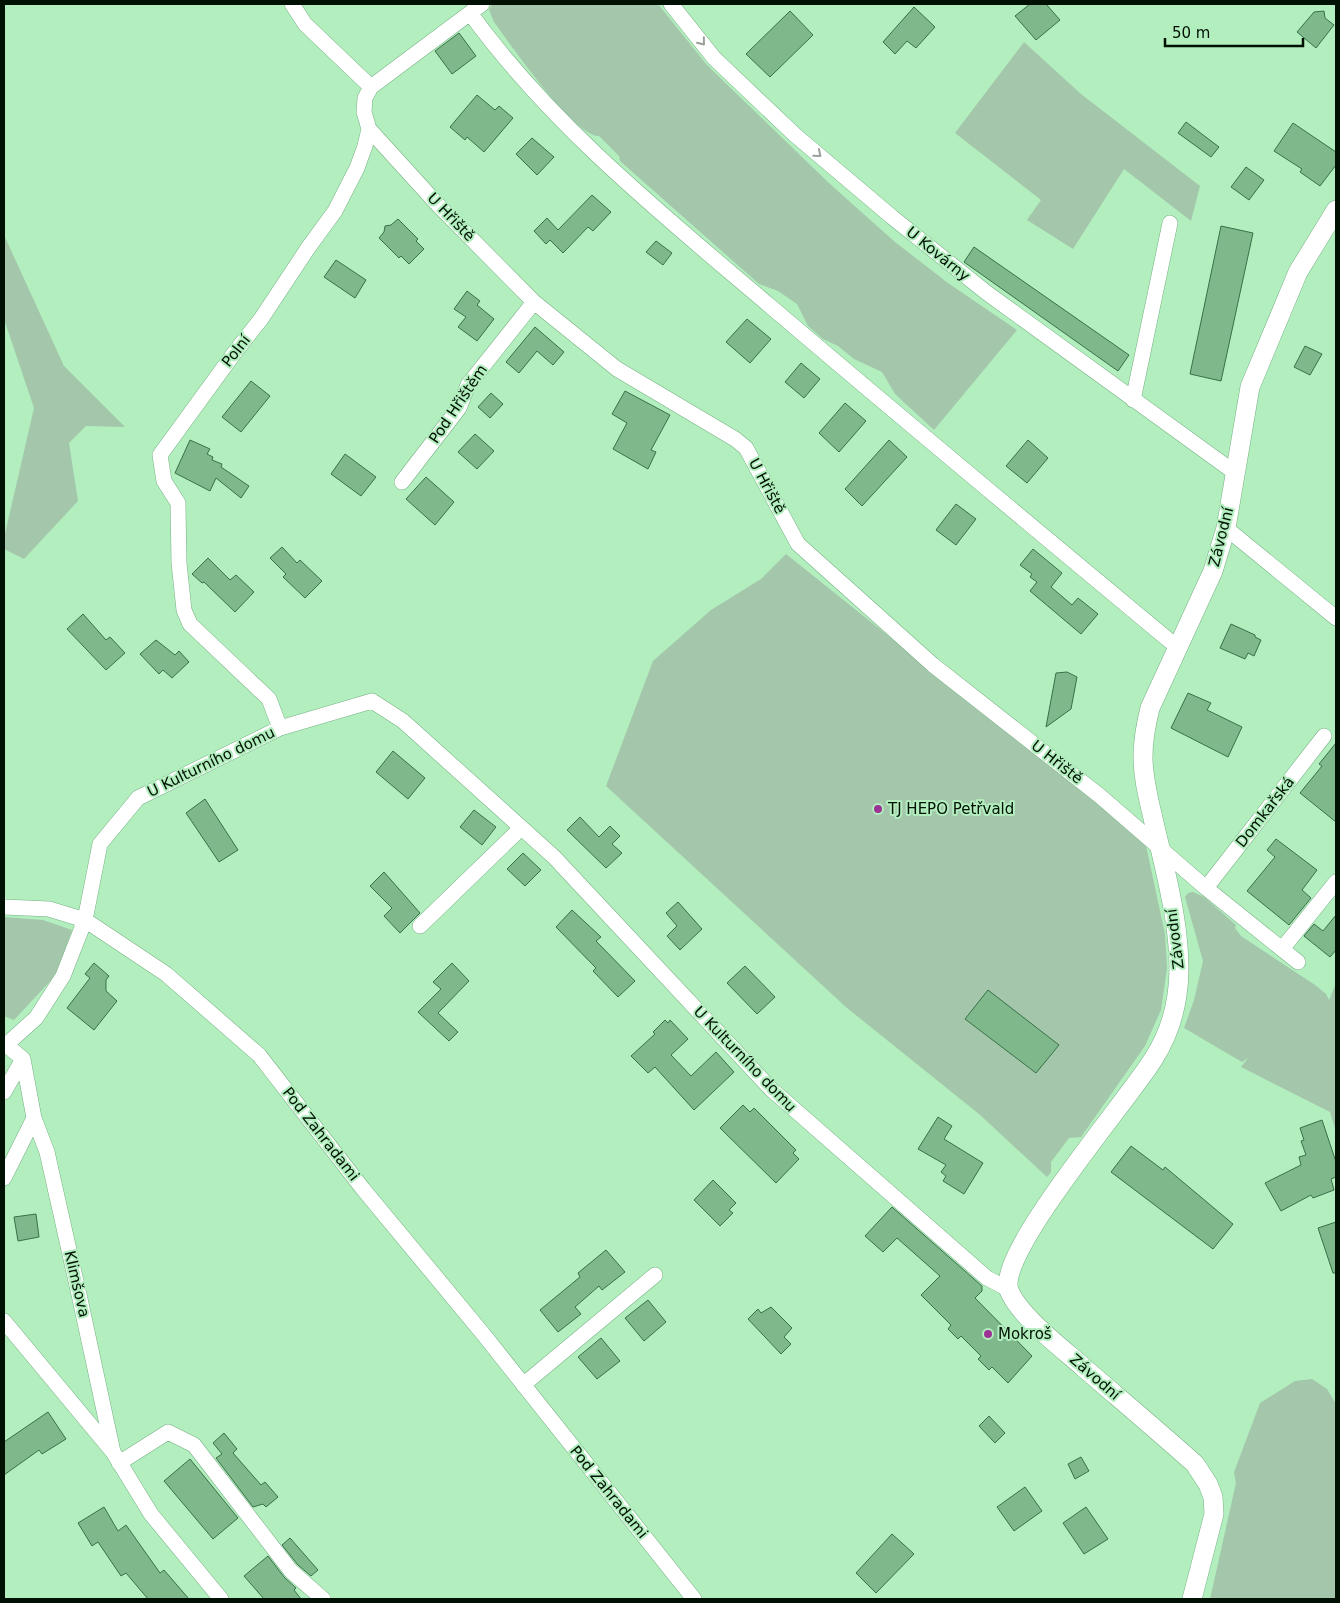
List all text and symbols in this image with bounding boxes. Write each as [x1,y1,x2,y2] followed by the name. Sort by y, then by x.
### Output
[1165,15,1302,47] scale bar
[1172,24,1210,42] text: 50 m
[696,36,704,45] one-way arrow
[813,149,822,158] one-way arrow
[424,189,478,245] street label: U Hřiště
[903,223,973,285] street label: U Kovárny
[218,331,255,371] street label: Polní
[425,361,491,447] street label: Pod Hřištěm
[745,455,789,517] street label: U Hřiště
[1205,505,1237,569] street label: Závodní
[144,723,278,801] street label: U Kulturního domu
[1028,736,1086,788] street label: U Hřiště
[1232,773,1298,851] street label: Domkařská
[887,800,1014,818] place label: TJ HEPO Petřvald
[872,803,884,815] marker: TJ HEPO Petřvald
[1162,907,1188,970] street label: Závodní
[690,1002,800,1116] street label: U Kulturního domu
[279,1084,363,1184] street label: Pod Zahradami
[61,1249,93,1319] street label: Klimšova
[998,1325,1052,1343] place label: Mokroš
[982,1328,994,1340] marker: Mokroš
[1066,1350,1124,1404] street label: Závodní
[566,1442,652,1542] street label: Pod Zahradami

